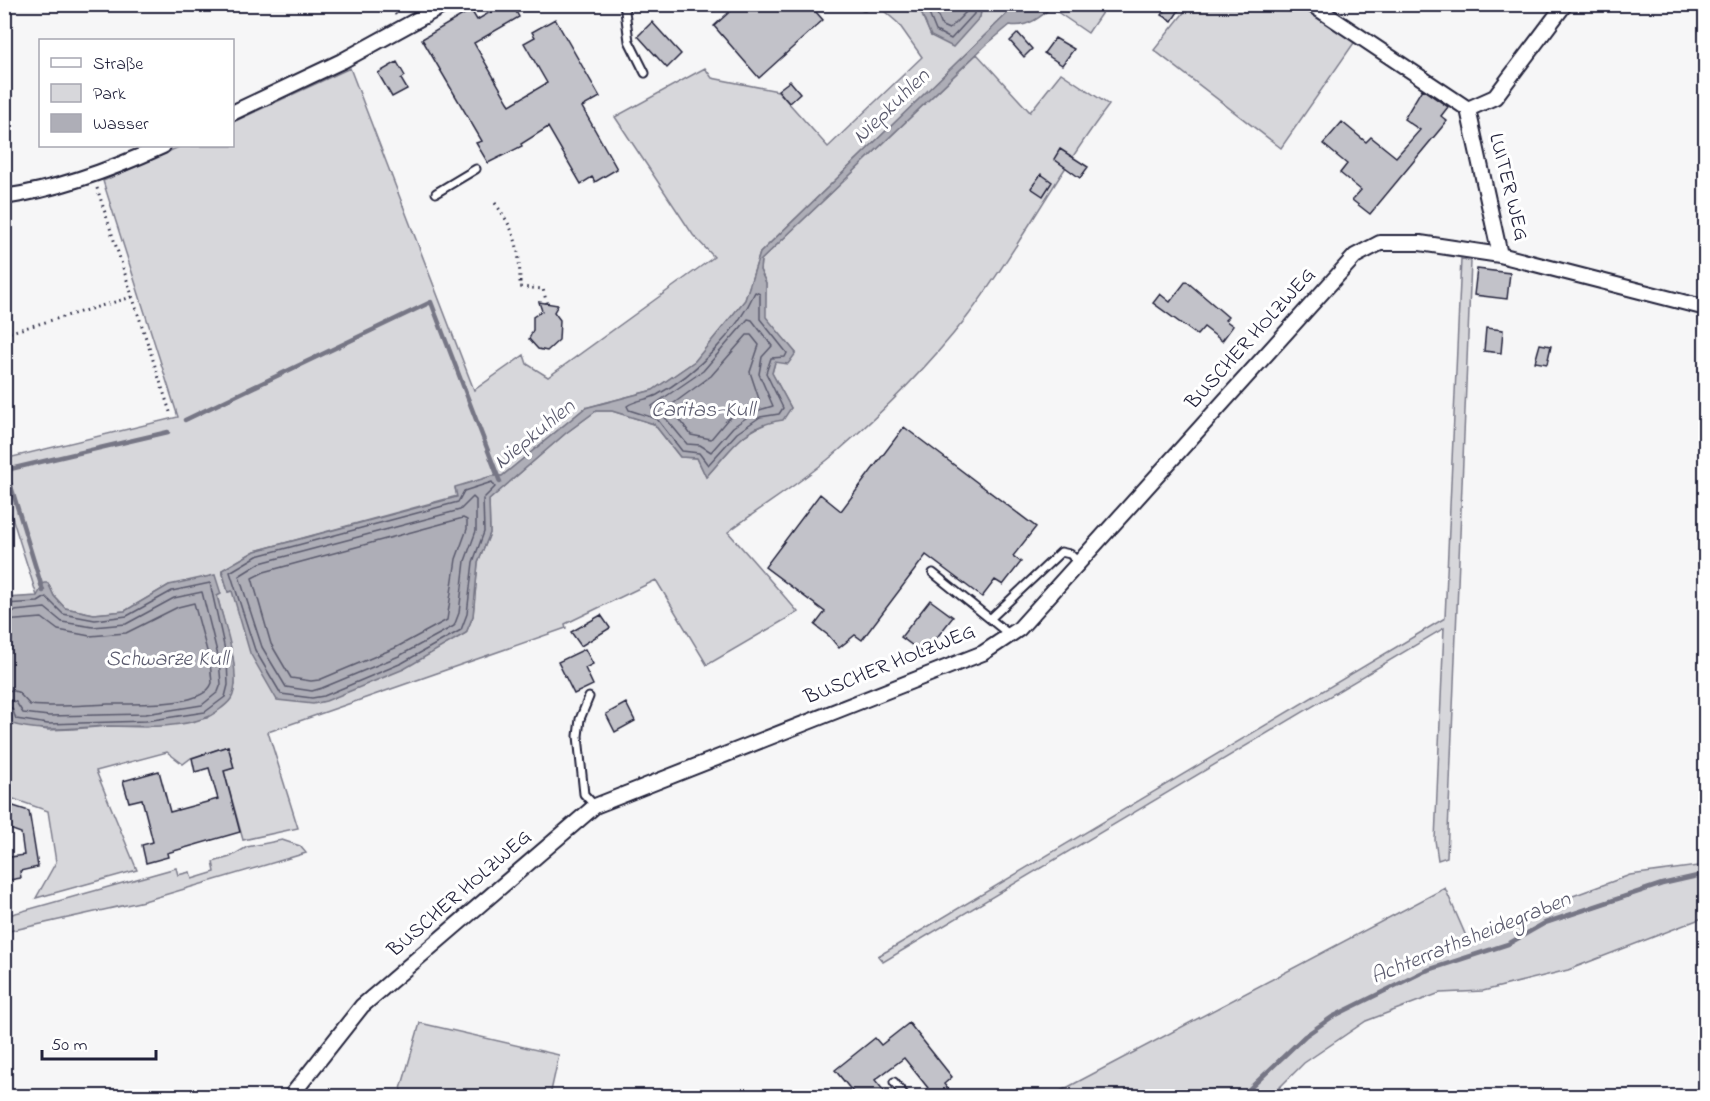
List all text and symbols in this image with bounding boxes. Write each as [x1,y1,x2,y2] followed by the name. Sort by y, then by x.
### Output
[39,39,234,147] legend
[93,52,144,78] text: Straße
[846,61,939,152] water label: Niepkuhlen
[93,82,126,108] text: Park
[93,112,149,138] text: Wasser
[1480,130,1536,244] street label: LUITER WEG
[1178,261,1323,417] street label: BUSCHER HOLZWEG
[487,391,584,478] water label: Niepkuhlen
[651,395,757,427] water label: Caritas-Kull
[799,617,980,713] street label: BUSCHER HOLZWEG
[106,644,231,676] water label: Schwarze Kull
[381,823,539,966] street label: BUSCHER HOLZWEG
[1366,884,1577,994] water label: Achterrathsheidegraben
[42,1023,156,1061] scale bar
[51,1033,88,1059] text: 50 m

